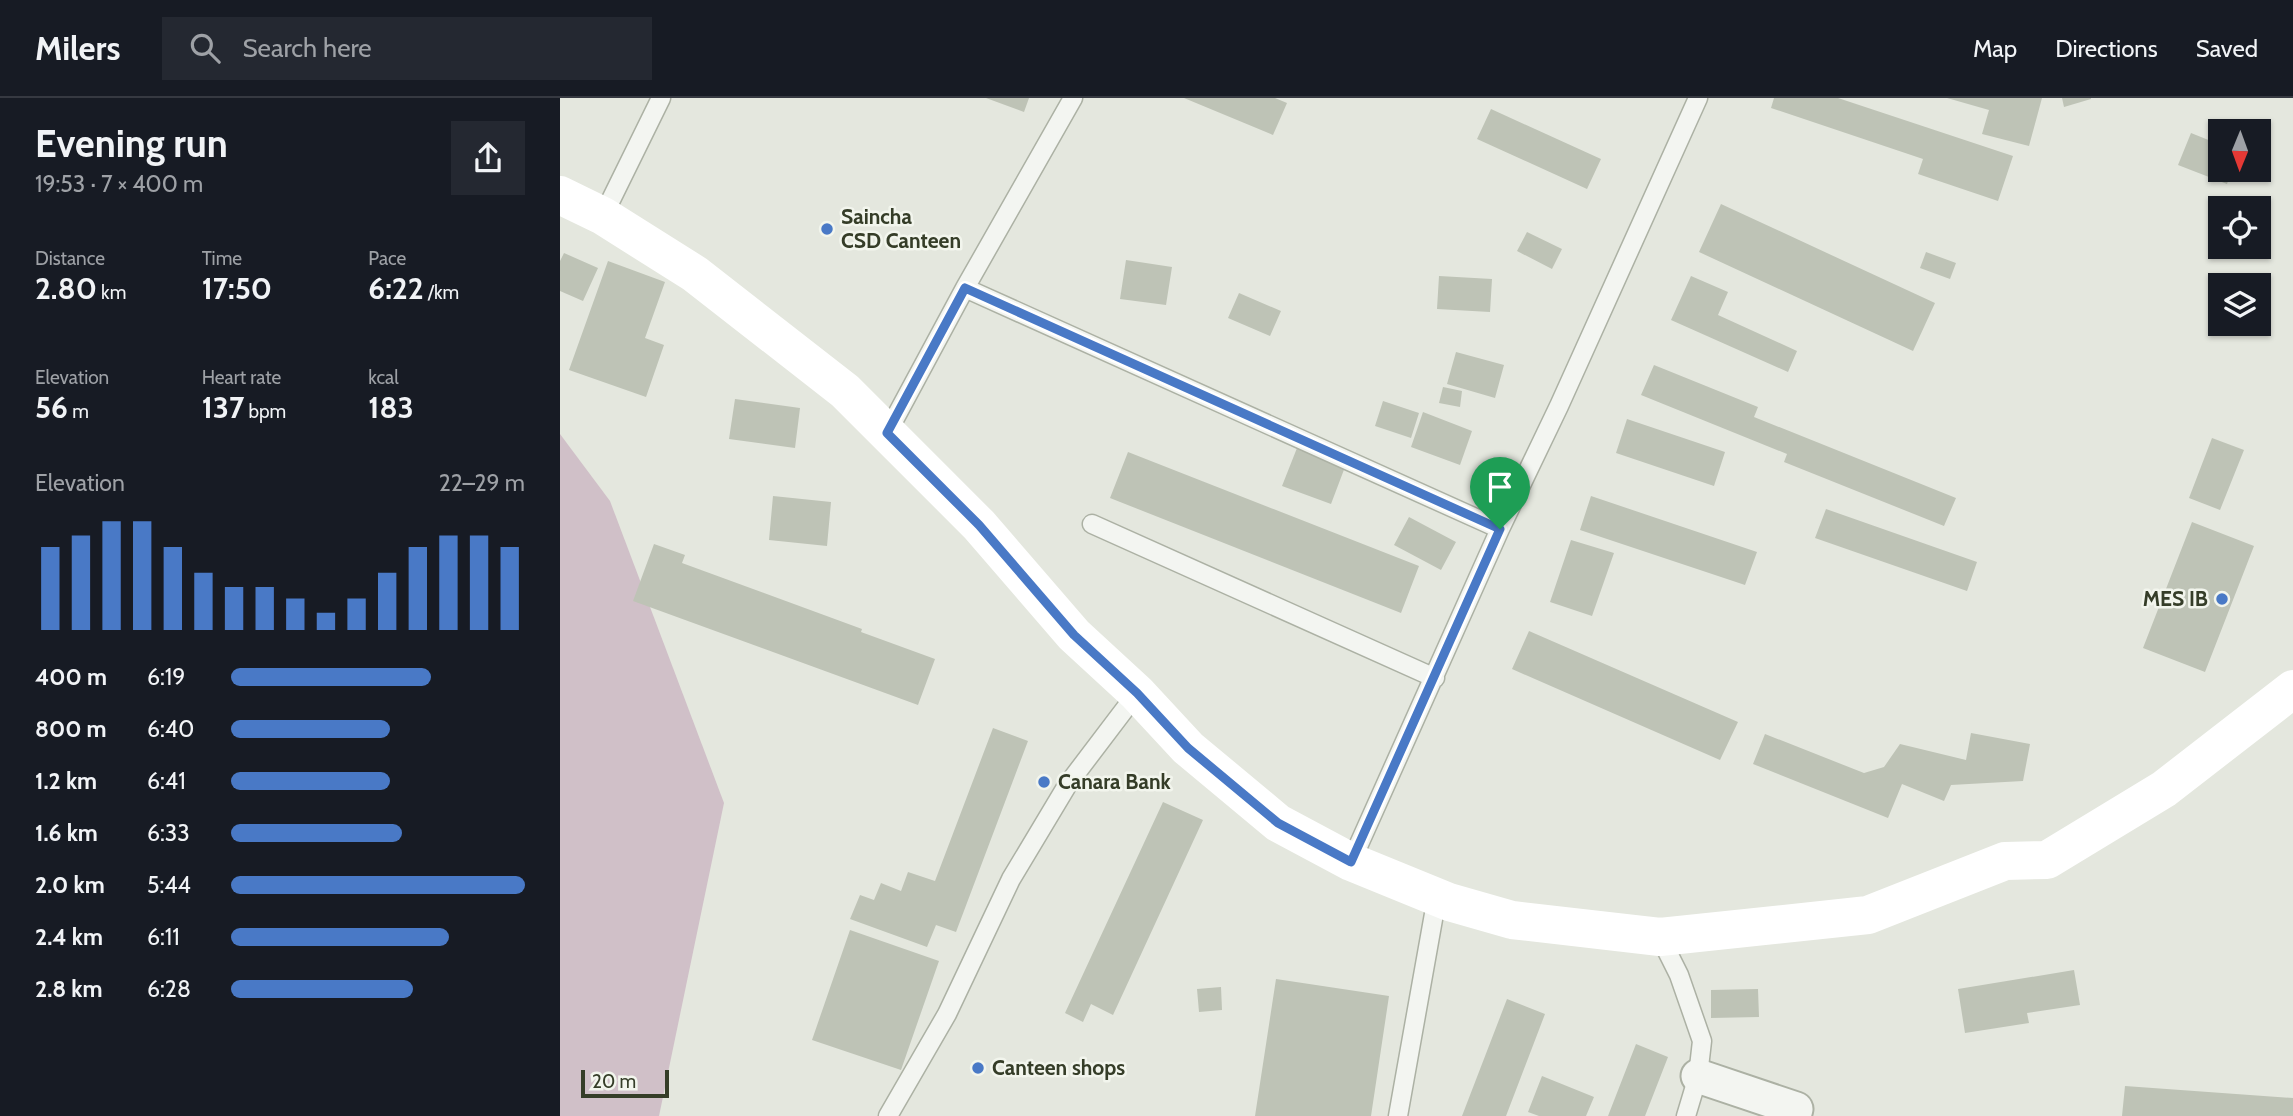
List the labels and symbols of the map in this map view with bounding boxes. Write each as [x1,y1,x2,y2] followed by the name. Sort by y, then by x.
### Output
[2208,119,2272,182] north arrow
[841,204,961,253] place label: Saincha CSD Canteen
[819,221,835,237] marker: Saincha CSD Canteen
[1470,457,1530,529] pin
[2143,586,2208,611] place label: MES IB
[2214,591,2230,607] marker: MES IB
[1058,769,1171,794] place label: Canara Bank
[1036,774,1052,790] marker: Canara Bank
[992,1055,1125,1080] place label: Canteen shops
[970,1060,986,1076] marker: Canteen shops
[581,1067,668,1099] scale bar

